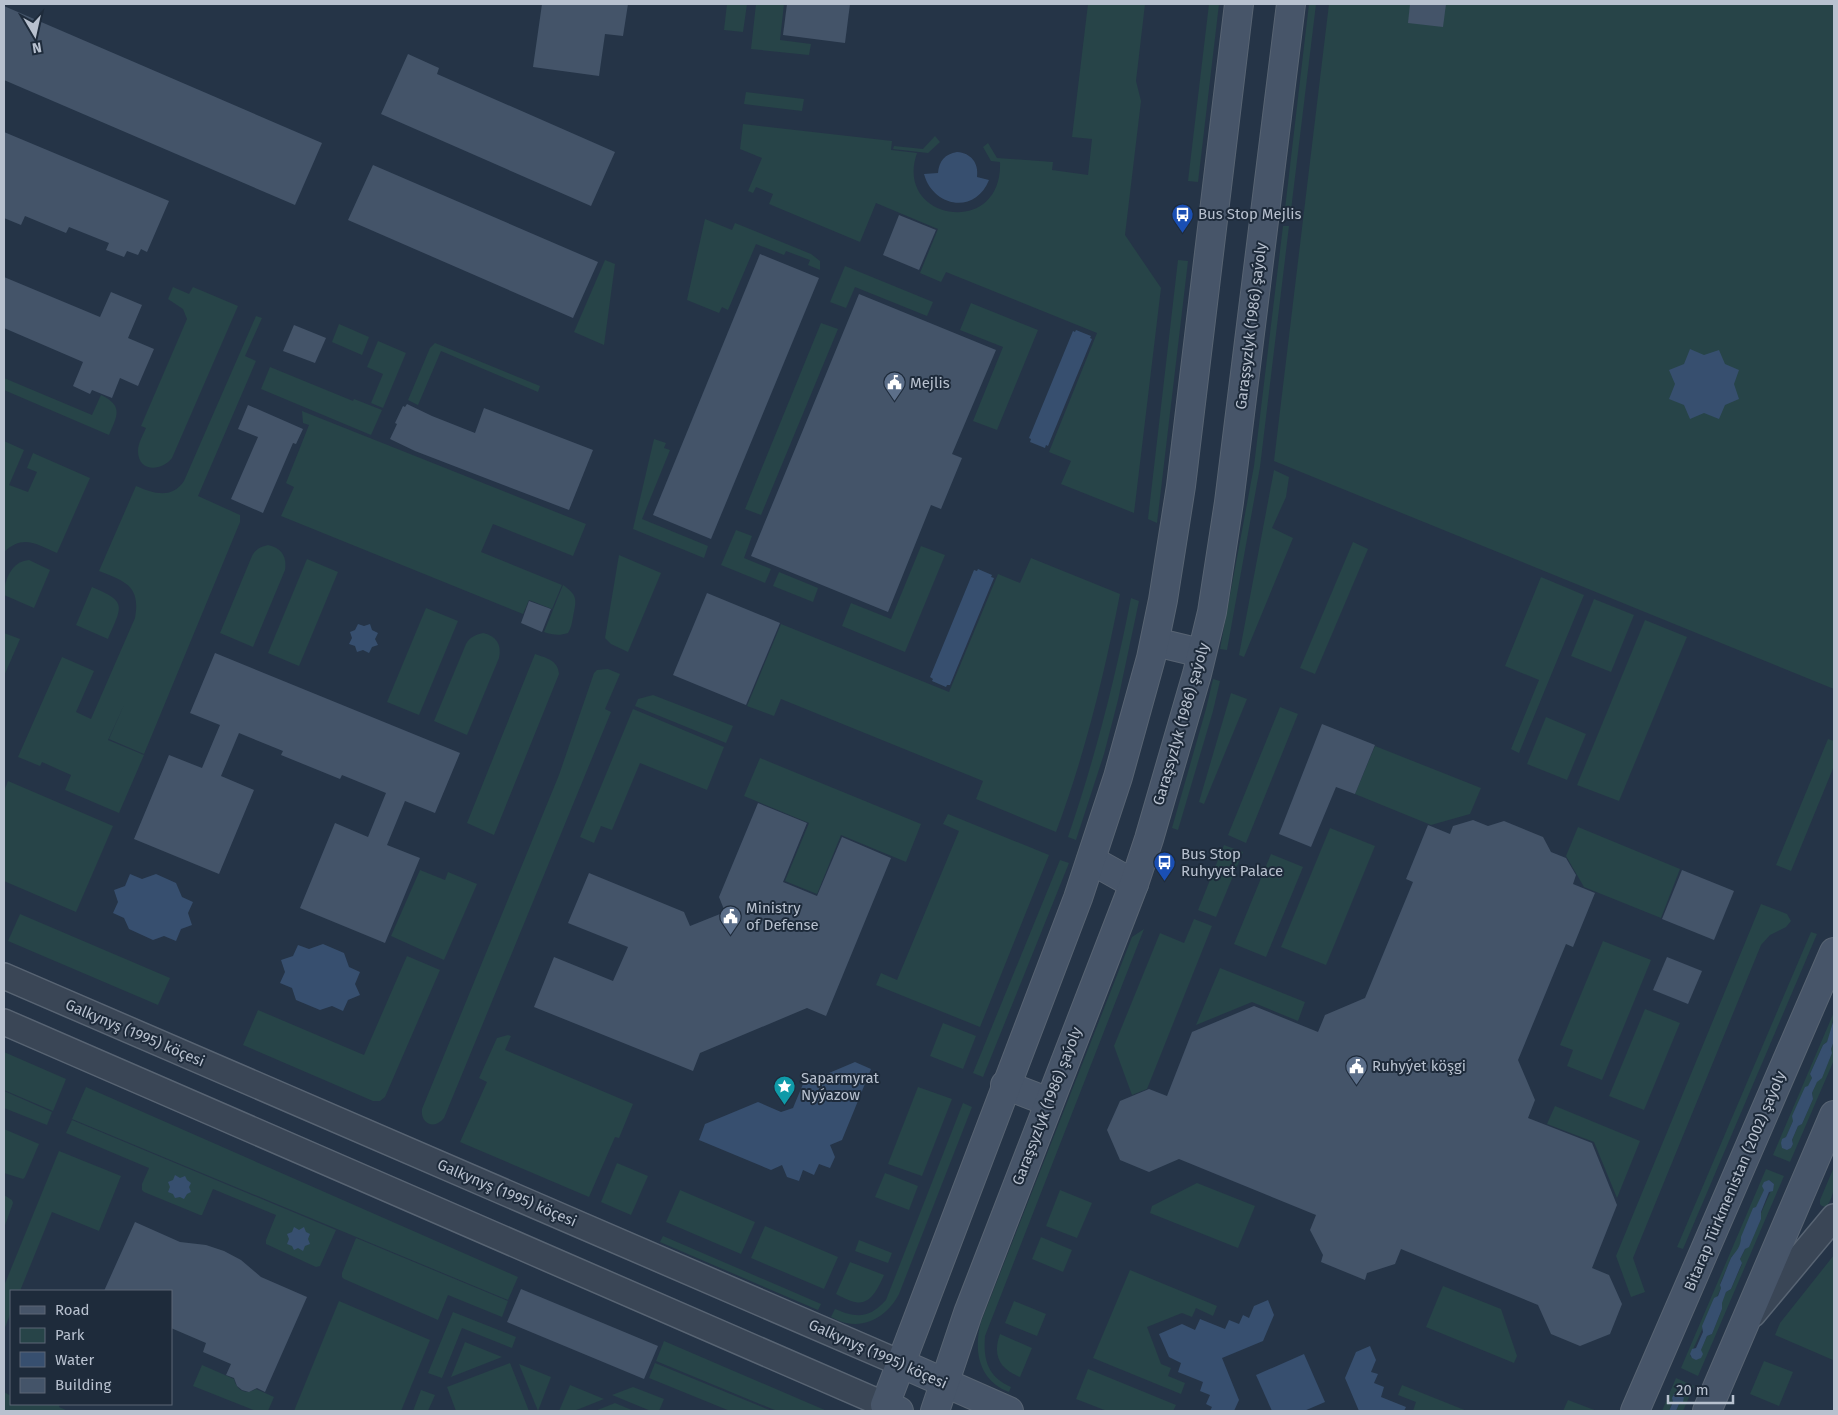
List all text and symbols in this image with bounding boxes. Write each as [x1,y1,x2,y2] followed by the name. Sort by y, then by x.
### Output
[10,10,60,60] north arrow
[31,38,43,56] text: N
[1170,202,1194,233] bus stop icon: Bus Stop Mejlis
[1198,205,1302,223] place label: Bus Stop Mejlis
[1232,241,1270,411] street label: Garaşsyzlyk (1986) şaýoly
[882,371,906,402] public building icon: Mejlis
[910,374,950,392] place label: Mejlis
[1149,640,1213,807] street label: Garaşsyzlyk (1986) şaýoly
[1181,845,1283,880] place label: Bus Stop Ruhyyet Palace
[1153,851,1177,882] bus stop icon: Bus Stop Ruhyyet Palace
[746,899,819,934] place label: Ministry of Defense
[718,905,742,936] public building icon: Ministry of Defense
[63,995,207,1071] street label: Galkynyş (1995) köçesi
[1008,1024,1086,1188] street label: Garaşsyzlyk (1986) şaýoly
[1344,1054,1368,1085] public building icon: Ruhyýet köşgi
[1372,1057,1466,1075] place label: Ruhyýet köşgi
[1680,1068,1790,1294] street label: Bitarap Türkmenistan (2002) şaýoly
[801,1069,880,1104] place label: Saparmyrat Nyýazow
[773,1075,797,1106] place icon: Saparmyrat Nyýazow
[435,1155,579,1231] street label: Galkynyş (1995) köçesi
[10,1290,172,1405] legend
[55,1301,90,1319] text: Road
[806,1315,950,1393] street label: Galkynyş (1995) köçesi
[55,1326,85,1344] text: Park
[55,1351,94,1369] text: Water
[1668,1372,1733,1404] scale bar
[55,1376,111,1394] text: Building
[1676,1381,1709,1399] text: 20 m

